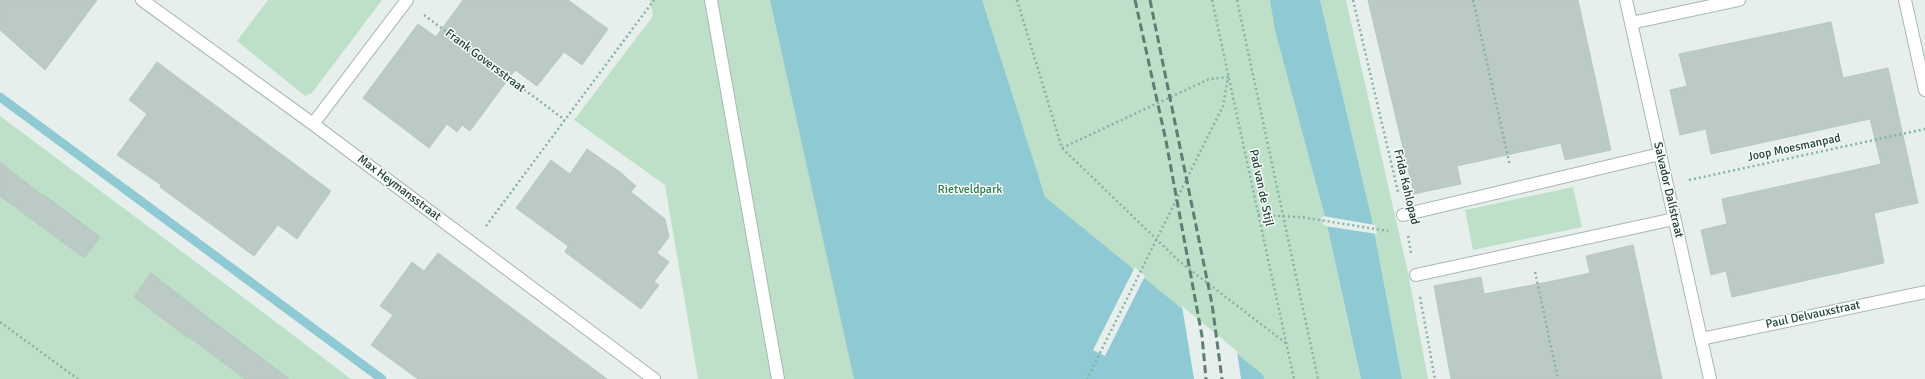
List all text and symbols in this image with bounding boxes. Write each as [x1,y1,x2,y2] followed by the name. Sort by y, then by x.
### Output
[442,26,528,96] street label: Frank Goversstraat
[1746,131,1842,165] street label: Joop Moesmanpad
[1650,141,1686,239] street label: Salvador Dalístraat
[1246,148,1276,228] street label: Pad van de Stijl
[1390,148,1422,226] street label: Frida Kahlopad
[354,152,444,224] street label: Max Heymansstraat
[938,183,1002,197] park label: Rietveldpark
[1764,298,1862,332] street label: Paul Delvauxstraat

